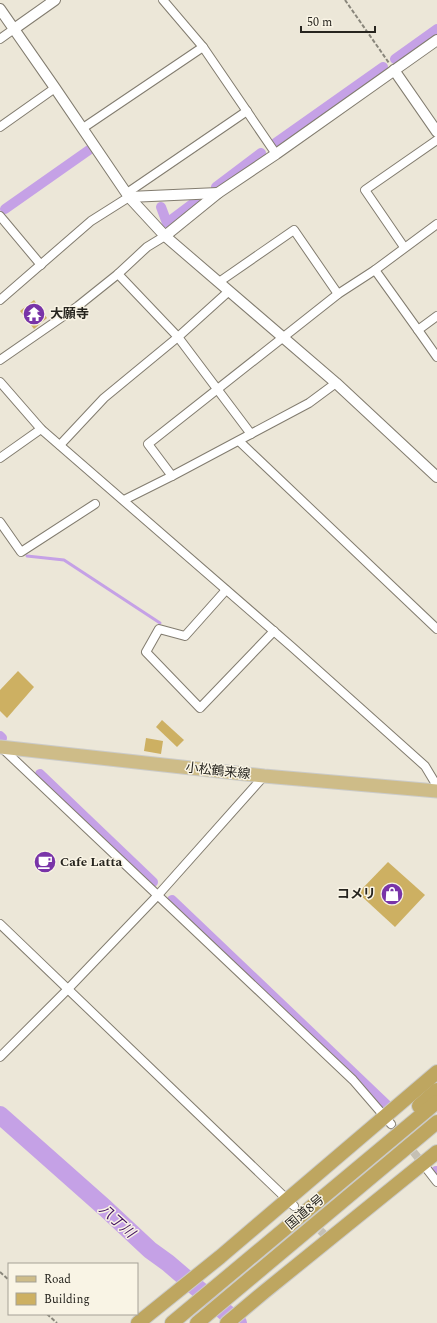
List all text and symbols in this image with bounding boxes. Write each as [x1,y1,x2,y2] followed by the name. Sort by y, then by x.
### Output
[301,8,375,34] scale bar
[307,13,332,32] text: 50 m
[21,301,47,327] temple icon: 大願寺
[50,304,89,324] place label: 大願寺
[185,758,251,784] street label: 小松鶴来線
[32,849,58,875] cafe icon: Cafe Latta
[60,852,122,872] place label: Cafe Latta
[379,881,405,907] shop icon: コメリ
[337,884,376,904] place label: コメリ
[281,1190,329,1234] street label: 国道8号
[94,1199,141,1244] water label: 八丁川
[8,1263,138,1315] legend
[44,1270,71,1289] text: Road
[44,1290,90,1309] text: Building

